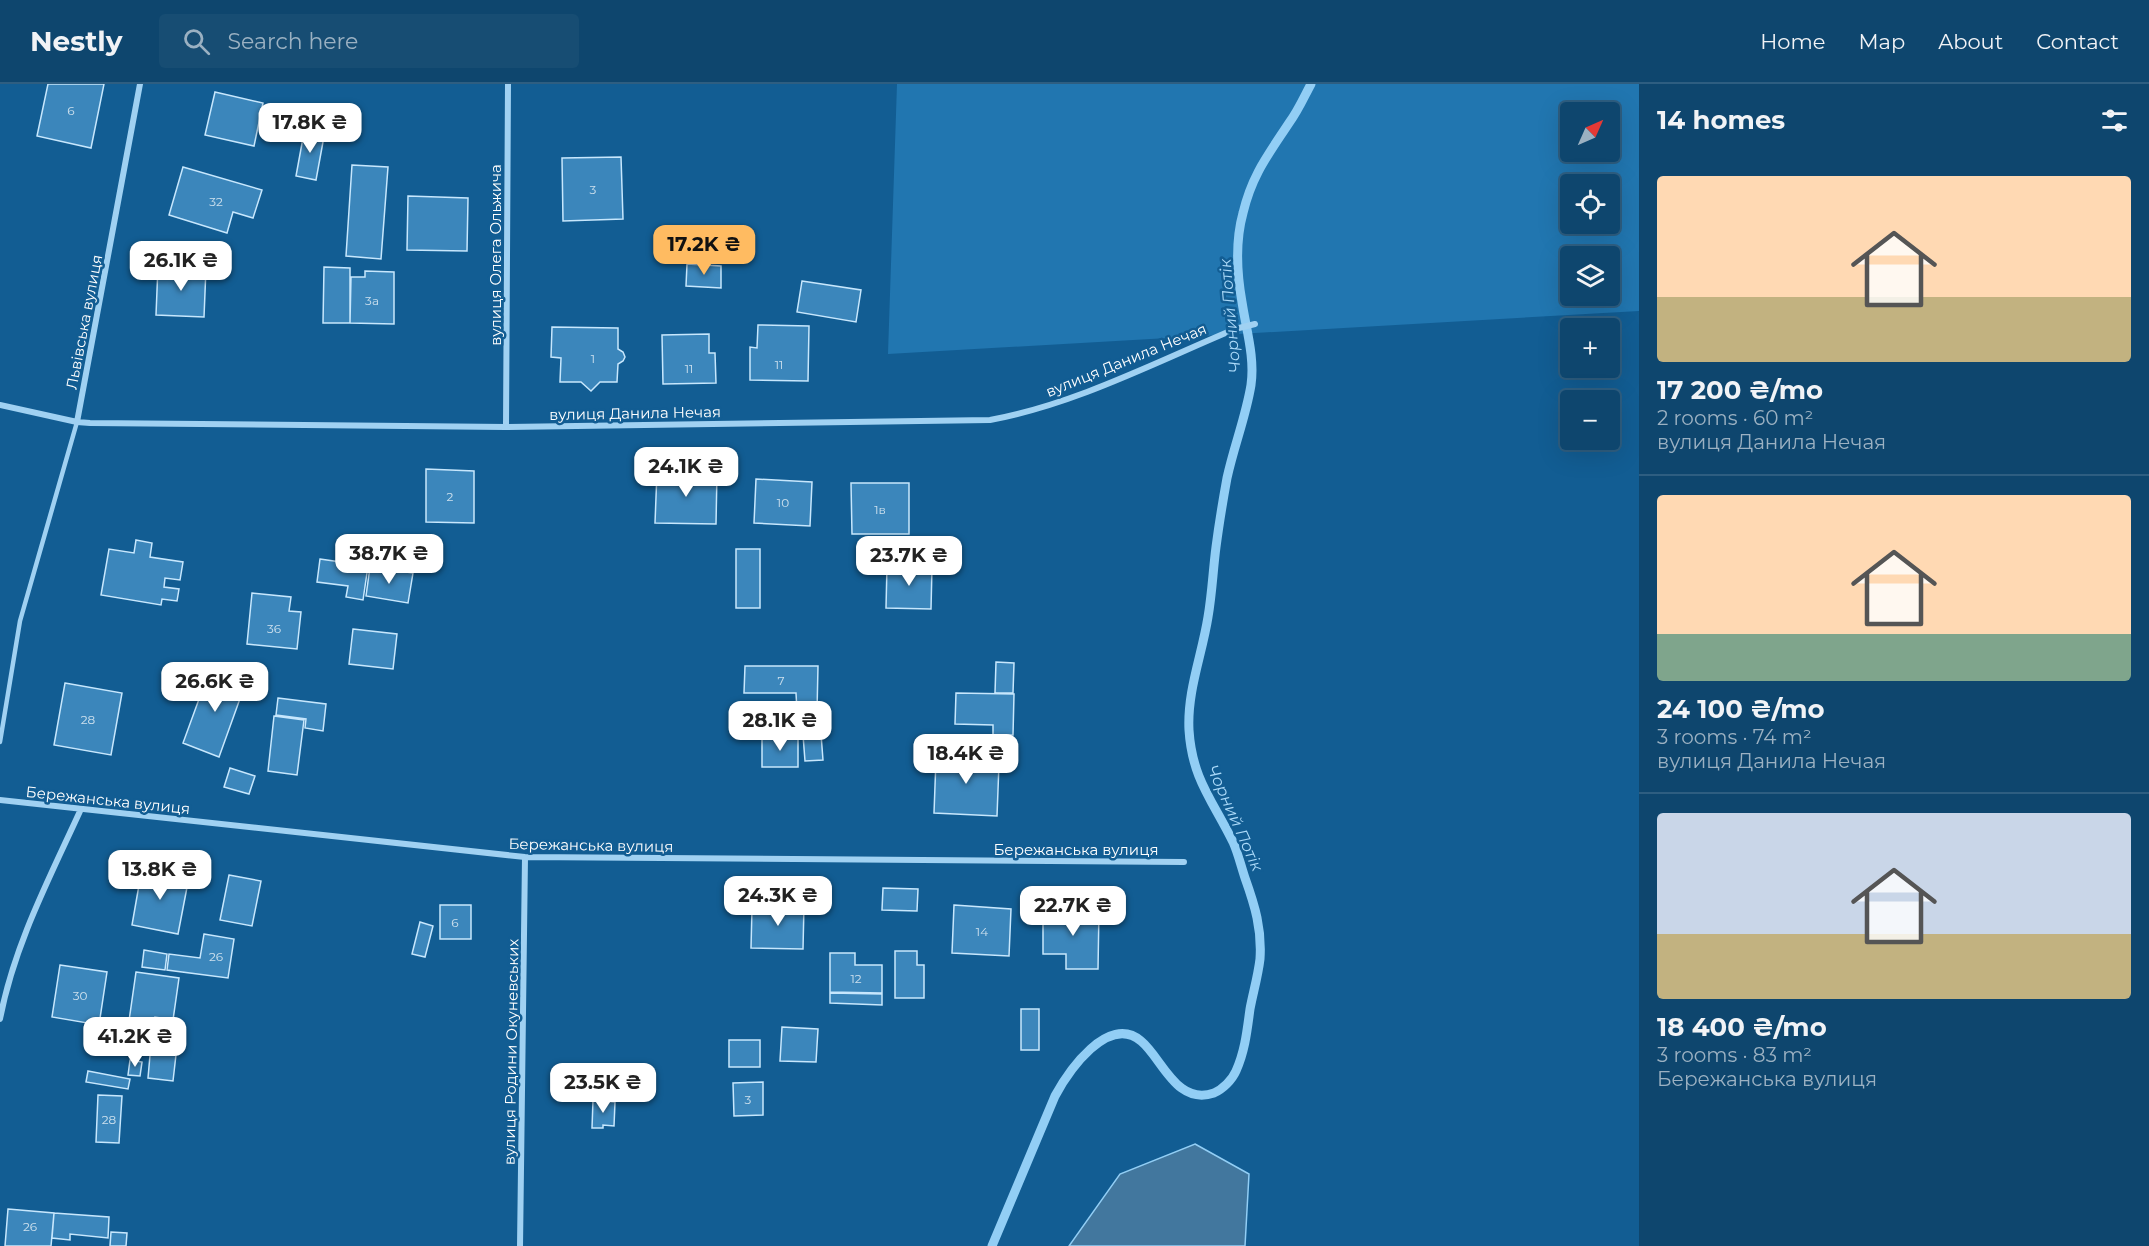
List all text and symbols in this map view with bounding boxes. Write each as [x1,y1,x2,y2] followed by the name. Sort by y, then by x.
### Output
[159,14,579,68] search box
[30,24,123,58] text: Nestly
[180,25,213,58] icon: search
[228,28,358,55] text: Search here
[1760,29,1825,54] text: Home
[1858,29,1905,54] text: Map
[1938,29,2003,54] text: About
[2036,29,2119,54] text: Contact
[1560,102,1620,162] north arrow
[1560,102,1620,450] map controls
[67,103,75,118] house number: 6
[255,103,365,154] pin: 17.8K ₴
[1657,104,1785,136] text: 14 homes
[2098,104,2131,137] icon: filters
[273,110,347,134] text: 17.8K ₴
[486,164,505,346] street label: вулиця Олега Ольжича
[1560,174,1620,234] button: locate
[590,182,597,197] house number: 3
[209,194,223,209] house number: 32
[1840,215,1948,323] icon: home
[649,225,759,276] pin: 17.2K ₴
[667,232,741,256] text: 17.2K ₴
[126,241,236,292] pin: 26.1K ₴
[1560,246,1620,306] button: layers
[144,248,218,272] text: 26.1K ₴
[62,253,106,391] street label: Львівська вулиця
[1215,257,1244,374] water label: Чорний Потік
[365,293,379,308] house number: 3а
[1560,318,1620,378] button: +
[1043,319,1209,401] street label: вулиця Данила Нечая
[591,351,595,366] house number: 1
[775,357,783,372] house number: 11
[685,361,693,376] house number: 11
[1657,374,1823,406] text: 17 200 ₴/mo
[1560,390,1620,450] button: −
[549,402,721,424] street label: вулиця Данила Нечая
[1657,406,1813,430] text: 2 rooms · 60 m²
[1657,430,1886,454] text: вулиця Данила Нечая
[631,447,741,498] pin: 24.1K ₴
[648,454,724,478] text: 24.1K ₴
[447,489,454,504] house number: 2
[777,495,789,510] house number: 10
[874,502,886,517] house number: 1в
[334,534,444,585] pin: 38.7K ₴
[1840,534,1948,642] icon: home
[854,536,964,587] pin: 23.7K ₴
[349,541,429,565] text: 38.7K ₴
[870,543,948,567] text: 23.7K ₴
[267,621,281,636] house number: 36
[160,662,270,713] pin: 26.6K ₴
[175,669,255,693] text: 26.6K ₴
[777,673,785,688] house number: 7
[1657,693,1825,725] text: 24 100 ₴/mo
[725,701,835,752] pin: 28.1K ₴
[743,708,817,732] text: 28.1K ₴
[81,712,96,727] house number: 28
[1657,725,1812,749] text: 3 rooms · 74 m²
[911,734,1021,785] pin: 18.4K ₴
[927,741,1005,765] text: 18.4K ₴
[1657,749,1886,773] text: вулиця Данила Нечая
[1203,762,1267,875] water label: Чорний Потік
[25,782,191,818] street label: Бережанська вулиця
[508,834,674,856] street label: Бережанська вулиця
[993,840,1159,859] street label: Бережанська вулиця
[105,850,215,901] pin: 13.8K ₴
[1840,852,1948,960] icon: home
[122,857,198,881] text: 13.8K ₴
[723,876,833,927] pin: 24.3K ₴
[738,883,818,907] text: 24.3K ₴
[1018,886,1128,937] pin: 22.7K ₴
[1034,893,1112,917] text: 22.7K ₴
[451,915,459,930] house number: 6
[976,924,988,939] house number: 14
[500,938,522,1165] street label: вулиця Родини Окуневських
[209,949,223,964] house number: 26
[850,971,862,986] house number: 12
[73,988,87,1003] house number: 30
[1657,1011,1827,1043] text: 18 400 ₴/mo
[80,1017,190,1068] pin: 41.2K ₴
[97,1024,173,1048] text: 41.2K ₴
[1657,1043,1812,1067] text: 3 rooms · 83 m²
[548,1063,658,1114] pin: 23.5K ₴
[1657,1067,1877,1091] text: Бережанська вулиця
[564,1070,642,1094] text: 23.5K ₴
[745,1092,752,1107] house number: 3
[102,1112,117,1127] house number: 28
[23,1219,37,1234] house number: 26

